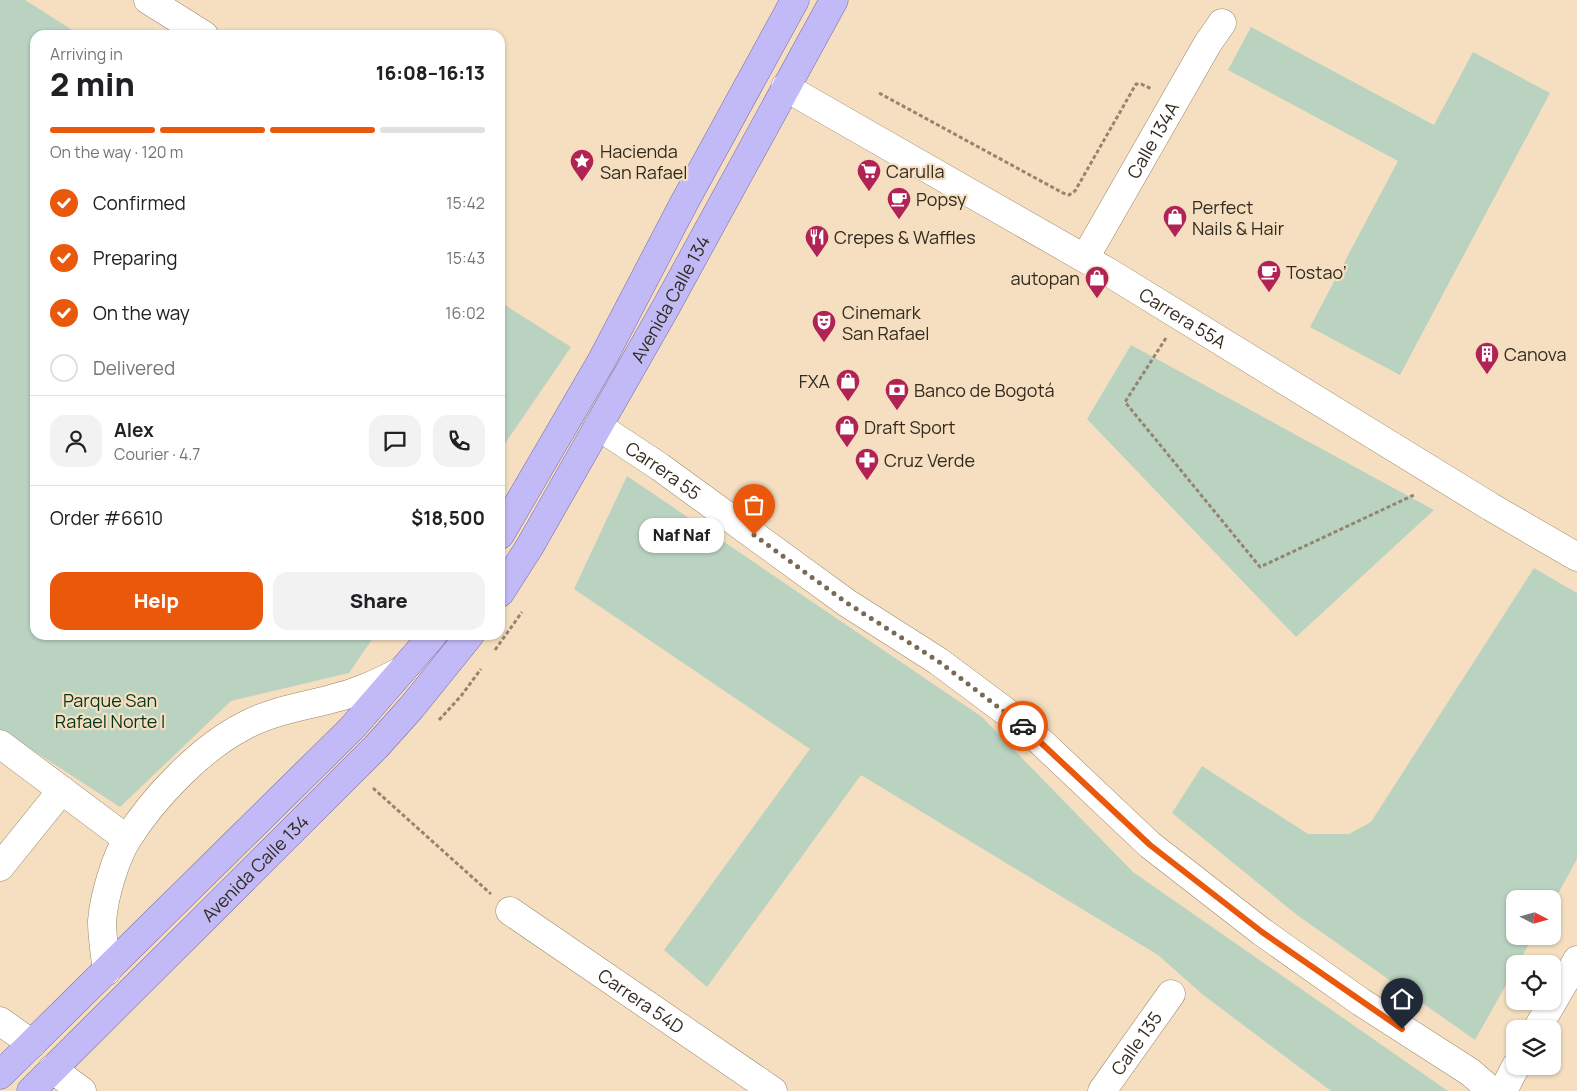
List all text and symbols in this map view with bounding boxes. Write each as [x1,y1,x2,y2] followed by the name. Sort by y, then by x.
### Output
[50,43,123,65] text: Arriving in
[376,60,485,86] text: 16:08–16:13
[50,62,135,106] text: 2 min
[1121,97,1184,183] street label: Calle 134A
[600,139,688,184] place label: Hacienda San Rafael
[50,141,183,163] text: On the way · 120 m
[569,148,595,182] place icon: Hacienda San Rafael
[856,158,882,192] supermarket icon: Carulla
[886,159,944,183] place label: Carulla
[886,186,912,220] cafe icon: Popsy
[916,187,967,211] place label: Popsy
[50,189,78,217] icon: check
[93,190,186,216] text: Confirmed
[446,192,485,214] text: 15:42
[1192,195,1285,240] place label: Perfect Nails & Hair
[1162,204,1188,238] shop icon: Perfect Nails & Hair
[804,224,830,258] restaurant icon: Crepes & Waffles
[834,225,976,249] place label: Crepes & Waffles
[625,231,715,367] street label: Avenida Calle 134
[50,244,78,272] icon: check
[93,245,178,271] text: Preparing
[446,247,485,269] text: 15:43
[1256,259,1282,293] cafe icon: Tostao’
[1286,260,1347,284] place label: Tostao’
[1084,265,1110,299] shop icon: autopan
[1010,266,1080,290] place label: autopan
[1135,282,1232,354] street label: Carrera 55A
[50,299,78,327] icon: check
[93,300,190,326] text: On the way
[842,300,930,345] place label: Cinemark San Rafael
[445,302,485,324] text: 16:02
[811,309,837,343] theatre icon: Cinemark San Rafael
[1474,341,1500,375] building icon: Canova
[1504,342,1566,366] place label: Canova
[93,355,175,381] text: Delivered
[835,368,861,402] shop icon: FXA
[799,369,831,393] place label: FXA
[884,377,910,411] bank icon: Banco de Bogotá
[914,378,1055,402] place label: Banco de Bogotá
[834,414,860,448] shop icon: Draft Sport
[50,415,102,467] button: person
[369,415,421,467] button: chat
[433,415,485,467] button: phone
[864,415,956,439] place label: Draft Sport
[114,417,154,443] text: Alex
[621,436,706,505] street label: Carrera 55
[114,443,200,465] text: Courier · 4.7
[854,447,880,481] pharmacy icon: Cruz Verde
[884,448,975,472] place label: Cruz Verde
[733,484,775,535] pin
[740,491,768,519] icon: bag
[50,505,163,531] text: Order #6610
[411,505,485,531] text: $18,500
[639,518,724,552] callout: Naf Naf
[653,524,710,546] text: Naf Naf
[50,572,263,630] button: Help
[273,572,485,630] button: Share
[55,688,165,733] park label: Parque San Rafael Norte I
[998,701,1048,751] courier
[1009,712,1037,740] icon: car
[196,809,314,927] street label: Avenida Calle 134
[1506,890,1561,945] north arrow
[1506,890,1561,1075] map controls
[1506,955,1561,1010] button: locate
[594,963,689,1039] street label: Carrera 54D
[1381,978,1423,1029] pin
[1388,985,1416,1013] icon: home
[1105,1006,1167,1080] street label: Calle 135
[1506,1020,1561,1075] button: layers

